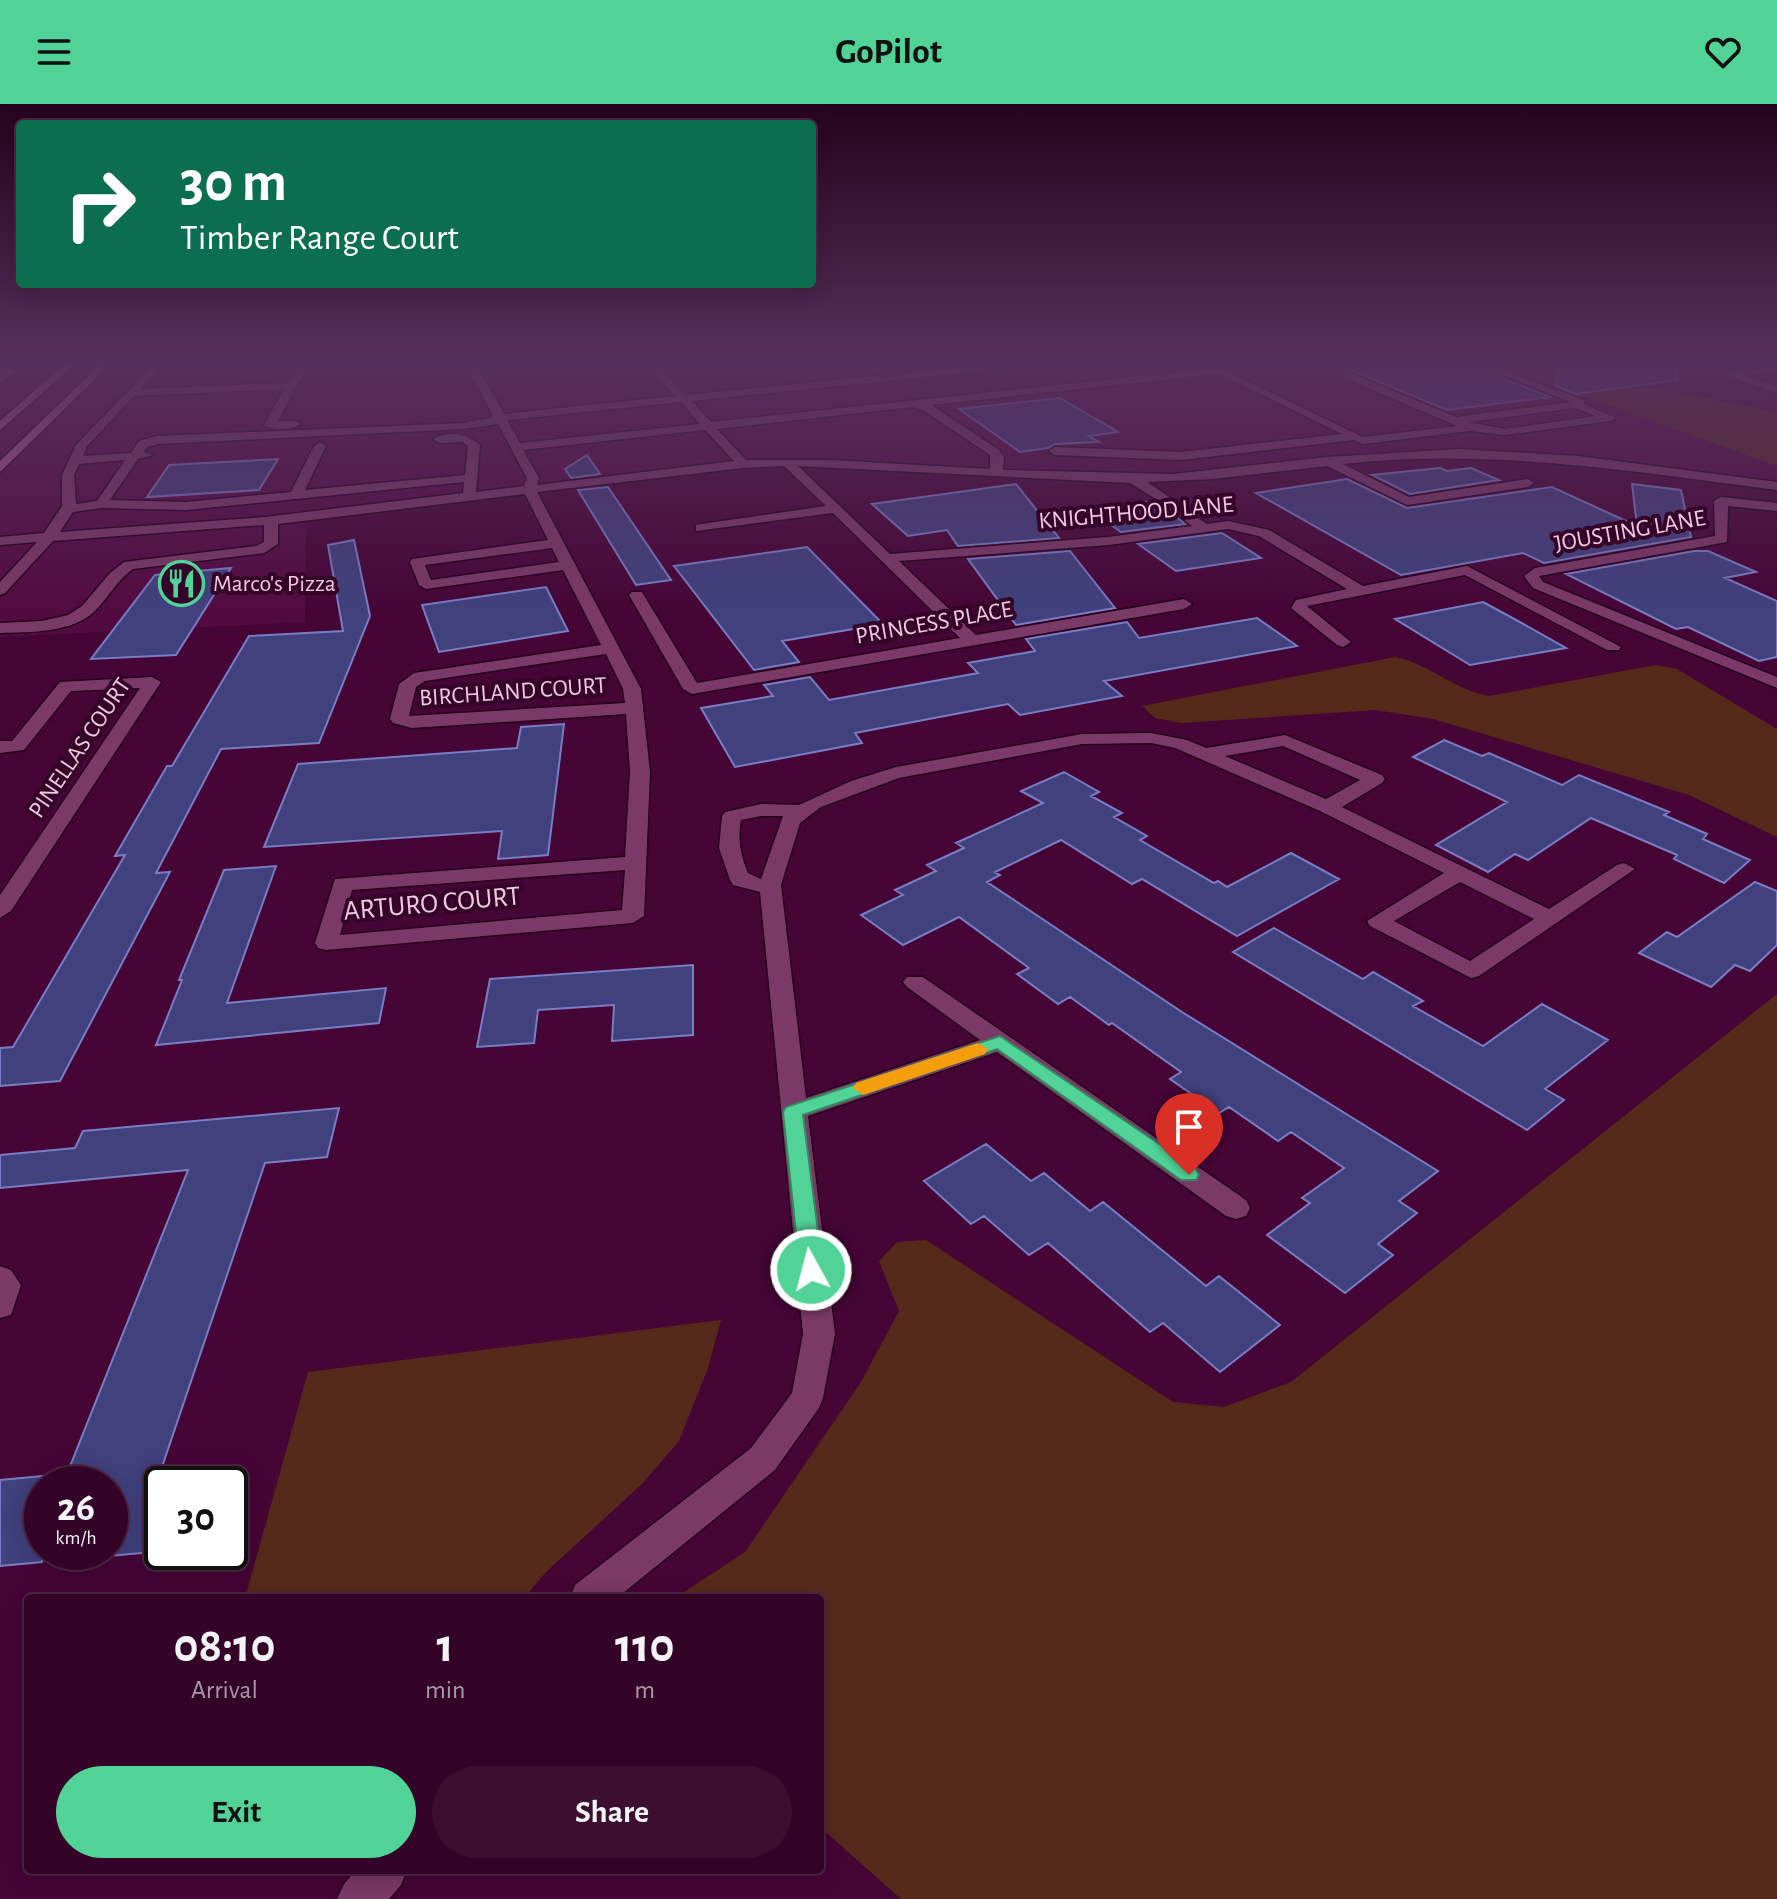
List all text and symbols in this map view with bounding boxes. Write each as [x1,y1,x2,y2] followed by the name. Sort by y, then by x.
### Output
[32,30,76,74] icon: menu
[1701,30,1745,74] icon: heart
[835,34,942,70] text: GoPilot
[48,152,152,256] icon: right
[180,155,287,211] text: 30 m
[180,220,459,256] text: Timber Range Court
[1038,492,1235,533] street label: KNIGHTHOOD LANE
[1553,506,1708,556] street label: JOUSTING LANE
[158,560,206,608] restaurant icon: Marco's Pizza
[213,572,336,596] place label: Marco's Pizza
[854,597,1015,649] street label: PRINCESS PLACE
[418,673,608,711] street label: BIRCHLAND COURT
[24,674,136,822] street label: PINELLAS COURT
[342,882,522,926] street label: ARTURO COURT
[1155,1093,1223,1175] pin
[1167,1105,1211,1149] icon: arrive
[769,1228,853,1312] position arrow
[144,1466,248,1570] speed limit sign: 30
[57,1488,95,1528] text: 26
[55,1528,97,1548] text: km/h
[173,1623,275,1671] text: 08:10
[437,1623,454,1671] text: 1
[615,1623,675,1671] text: 110
[191,1677,258,1703] text: Arrival
[425,1677,465,1703] text: min
[634,1677,655,1703] text: m
[56,1766,416,1858] button: Exit
[432,1766,792,1858] button: Share

